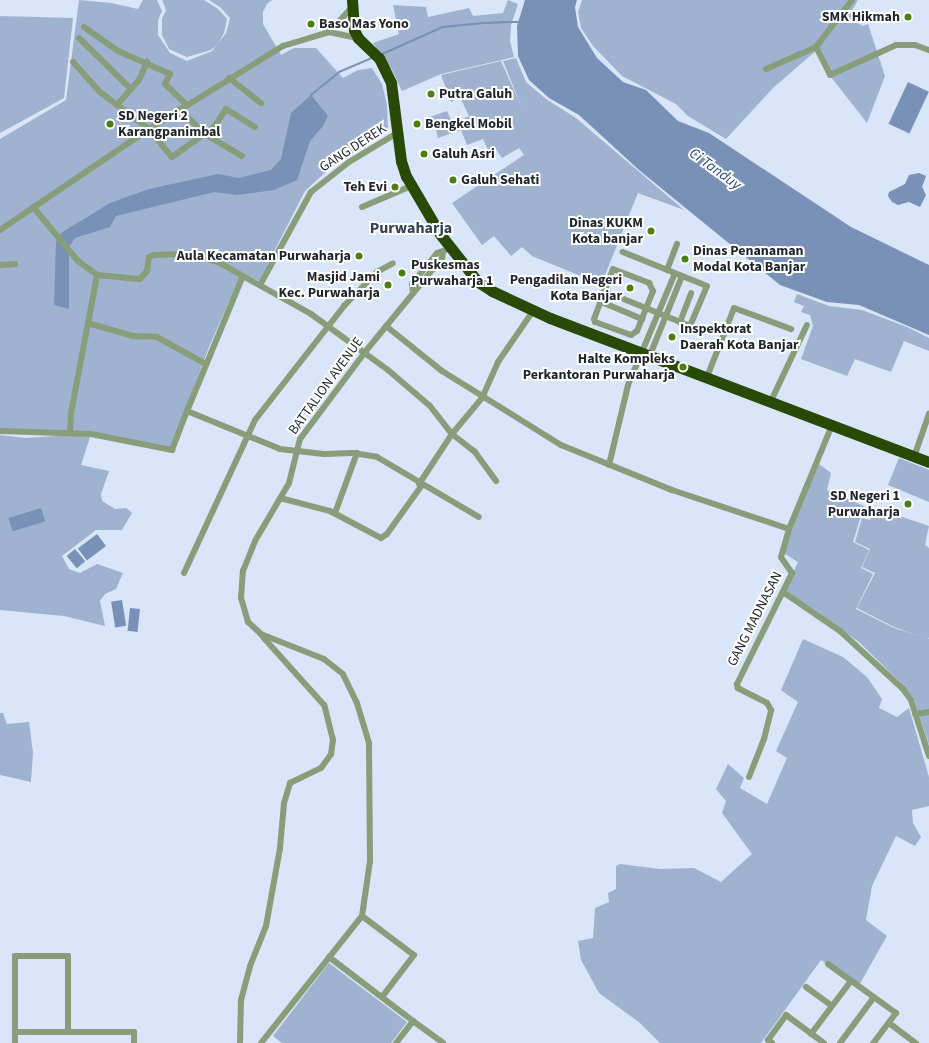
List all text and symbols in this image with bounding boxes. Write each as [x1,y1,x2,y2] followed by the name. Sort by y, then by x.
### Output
[822,9,900,25] place label: SMK Hikmah
[903,12,913,22] marker: SMK Hikmah
[319,16,409,32] place label: Baso Mas Yono
[306,19,316,29] marker: Baso Mas Yono
[439,86,512,102] place label: Putra Galuh
[426,89,436,99] marker: Putra Galuh
[118,108,220,140] place label: SD Negeri 2 Karangpanimbal
[425,116,512,132] place label: Bengkel Mobil
[105,119,115,129] marker: SD Negeri 2 Karangpanimbal
[412,119,422,129] marker: Bengkel Mobil
[317,120,389,176] street label: GANG DEREK
[685,144,745,194] water label: Ci Tanduy
[432,146,495,162] place label: Galuh Asri
[419,149,429,159] marker: Galuh Asri
[461,172,539,188] place label: Galuh Sehati
[448,175,458,185] marker: Galuh Sehati
[344,179,387,195] place label: Teh Evi
[390,182,400,192] marker: Teh Evi
[569,215,643,248] place label: Dinas KUKM Kota banjar
[370,218,452,238] district label: Purwaharja
[646,226,656,236] marker: Dinas KUKM Kota banjar
[693,243,805,276] place label: Dinas Penanaman Modal Kota Banjar
[177,248,351,264] place label: Aula Kecamatan Purwaharja
[354,251,364,261] marker: Aula Kecamatan Purwaharja
[680,254,690,264] marker: Dinas Penanaman Modal Kota Banjar
[411,257,493,290] place label: Puskesmas Purwaharja 1
[396,267,408,279] marker: Puskesmas Purwaharja 1
[279,269,380,302] place label: Masjid Jami Kec. Purwaharja
[510,272,622,304] place label: Pengadilan Negeri Kota Banjar
[383,280,393,290] marker: Masjid Jami Kec. Purwaharja
[625,283,635,293] marker: Pengadilan Negeri Kota Banjar
[680,321,799,354] place label: Inspektorat Daerah Kota Banjar
[667,332,677,342] marker: Inspektorat Daerah Kota Banjar
[285,334,367,438] street label: BATTALION AVENUE
[523,351,675,384] place label: Halte Kompleks Perkantoran Purwaharja
[678,362,688,372] marker: Halte Kompleks Perkantoran Purwaharja
[828,488,900,520] place label: SD Negeri 1 Purwaharja
[903,499,913,509] marker: SD Negeri 1 Purwaharja
[724,569,786,669] street label: GANG MADNASAN

